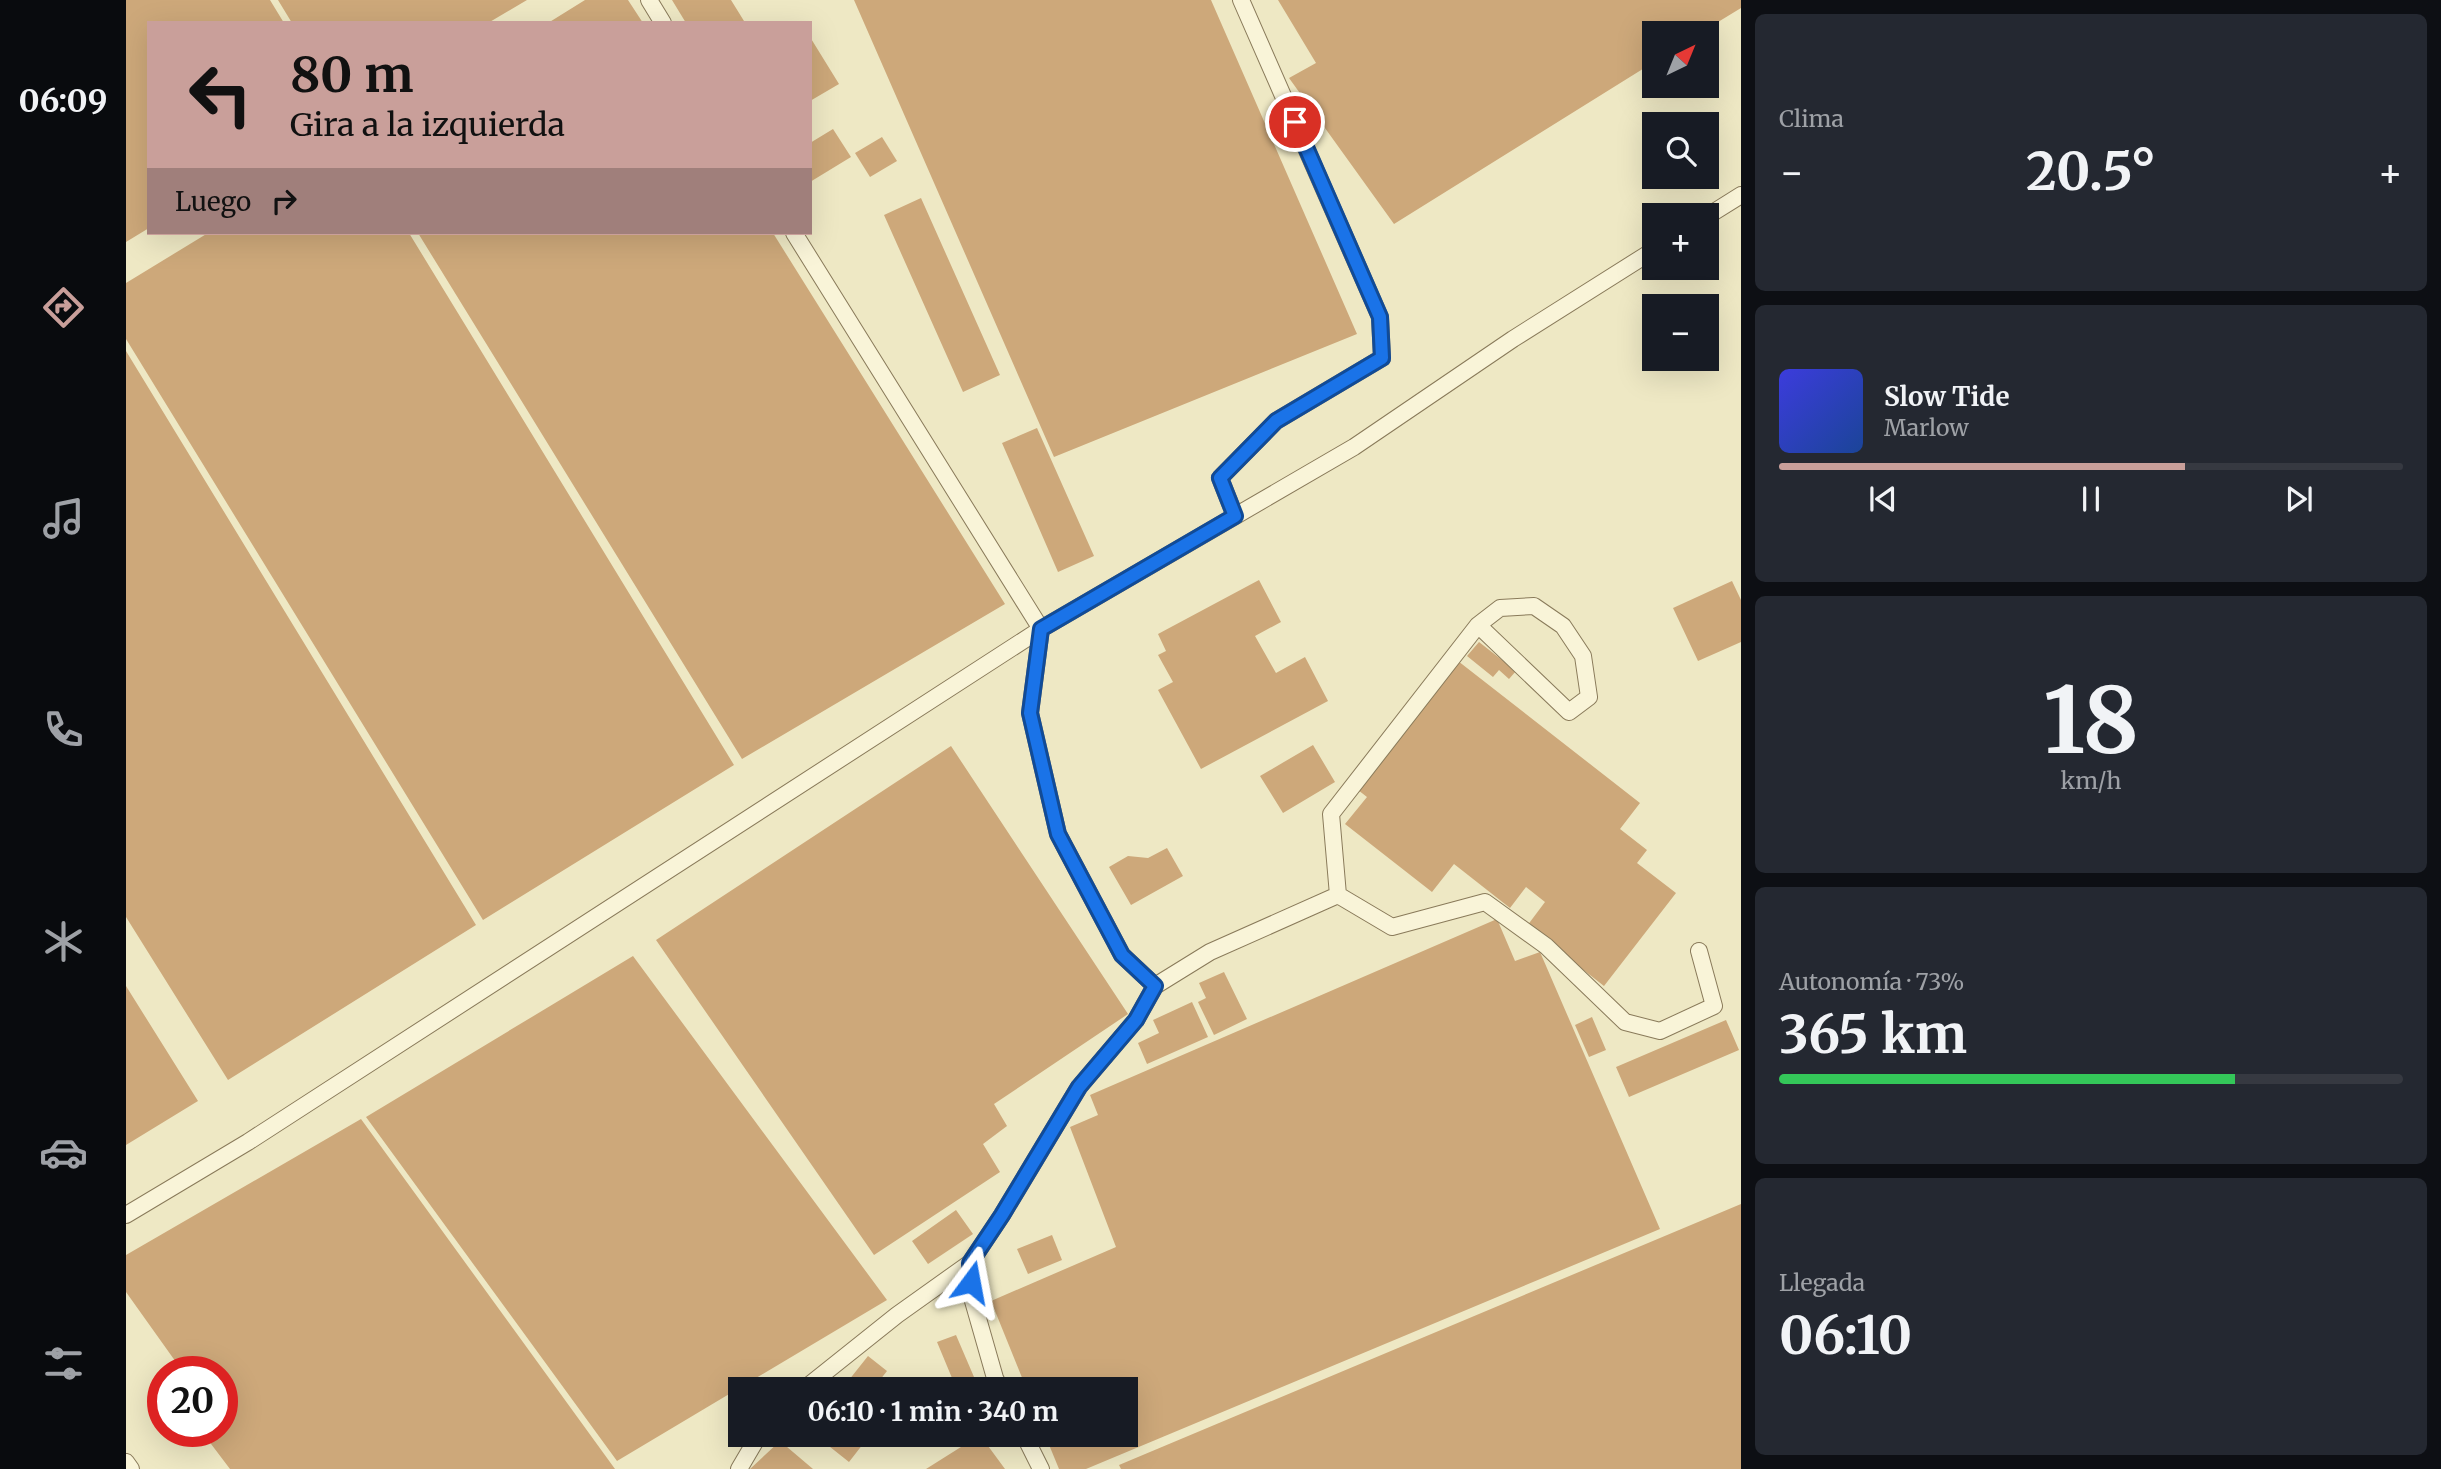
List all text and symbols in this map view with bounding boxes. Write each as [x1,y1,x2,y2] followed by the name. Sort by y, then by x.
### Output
[1642,21,1718,98] north arrow
[1642,21,1719,371] map controls
[290,44,413,105] text: 80 m
[175,49,266,140] icon: left
[19,81,107,121] text: 06:09
[1265,92,1325,152] pin
[1276,103,1314,141] icon: arrive
[1779,104,1844,133] text: Clima
[290,105,565,145] text: Gira a la izquierda
[1642,112,1719,189] button: search
[2026,139,2156,204] text: 20.5°
[1779,149,1804,196] text: −
[2378,149,2403,196] text: +
[265,182,303,220] icon: right
[175,185,251,218] text: Luego
[1642,203,1719,280] button: +
[39,283,88,332] icon: directions
[1642,294,1719,371] button: −
[1884,380,2010,413] text: Slow Tide
[1884,413,1969,442] text: Marlow
[1864,480,1902,518] icon: previous
[2072,480,2110,518] icon: pause
[2280,480,2318,518] icon: next
[39,494,88,543] icon: music
[2043,663,2139,778] text: 18
[39,705,88,754] icon: phone
[2061,766,2121,795] text: km/h
[39,917,88,966] icon: climate
[1779,967,1964,996] text: Autonomía · 73%
[1779,1002,1967,1067] text: 365 km
[39,1128,88,1177] icon: car
[934,1245,1008,1319] position arrow
[1779,1268,1865,1297] text: Llegada
[1779,1303,1912,1368] text: 06:10
[39,1339,88,1388] icon: filters
[147,1356,238,1447] speed limit sign: 20
[808,1395,1058,1428] text: 06:10 · 1 min · 340 m

